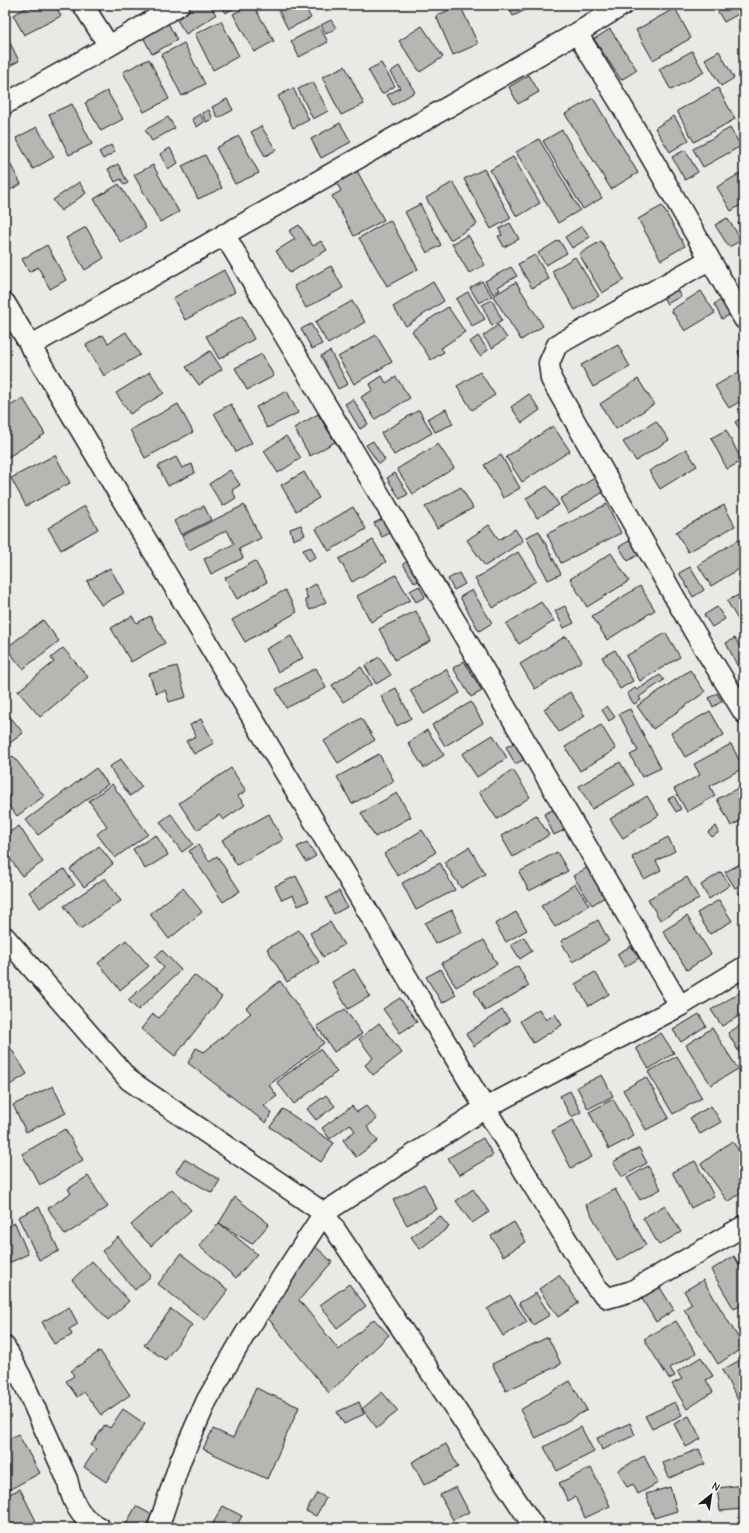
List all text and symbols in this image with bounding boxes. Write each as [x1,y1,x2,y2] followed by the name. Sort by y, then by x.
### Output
[691,1475,731,1515] north arrow
[709,1479,722,1494] text: N

